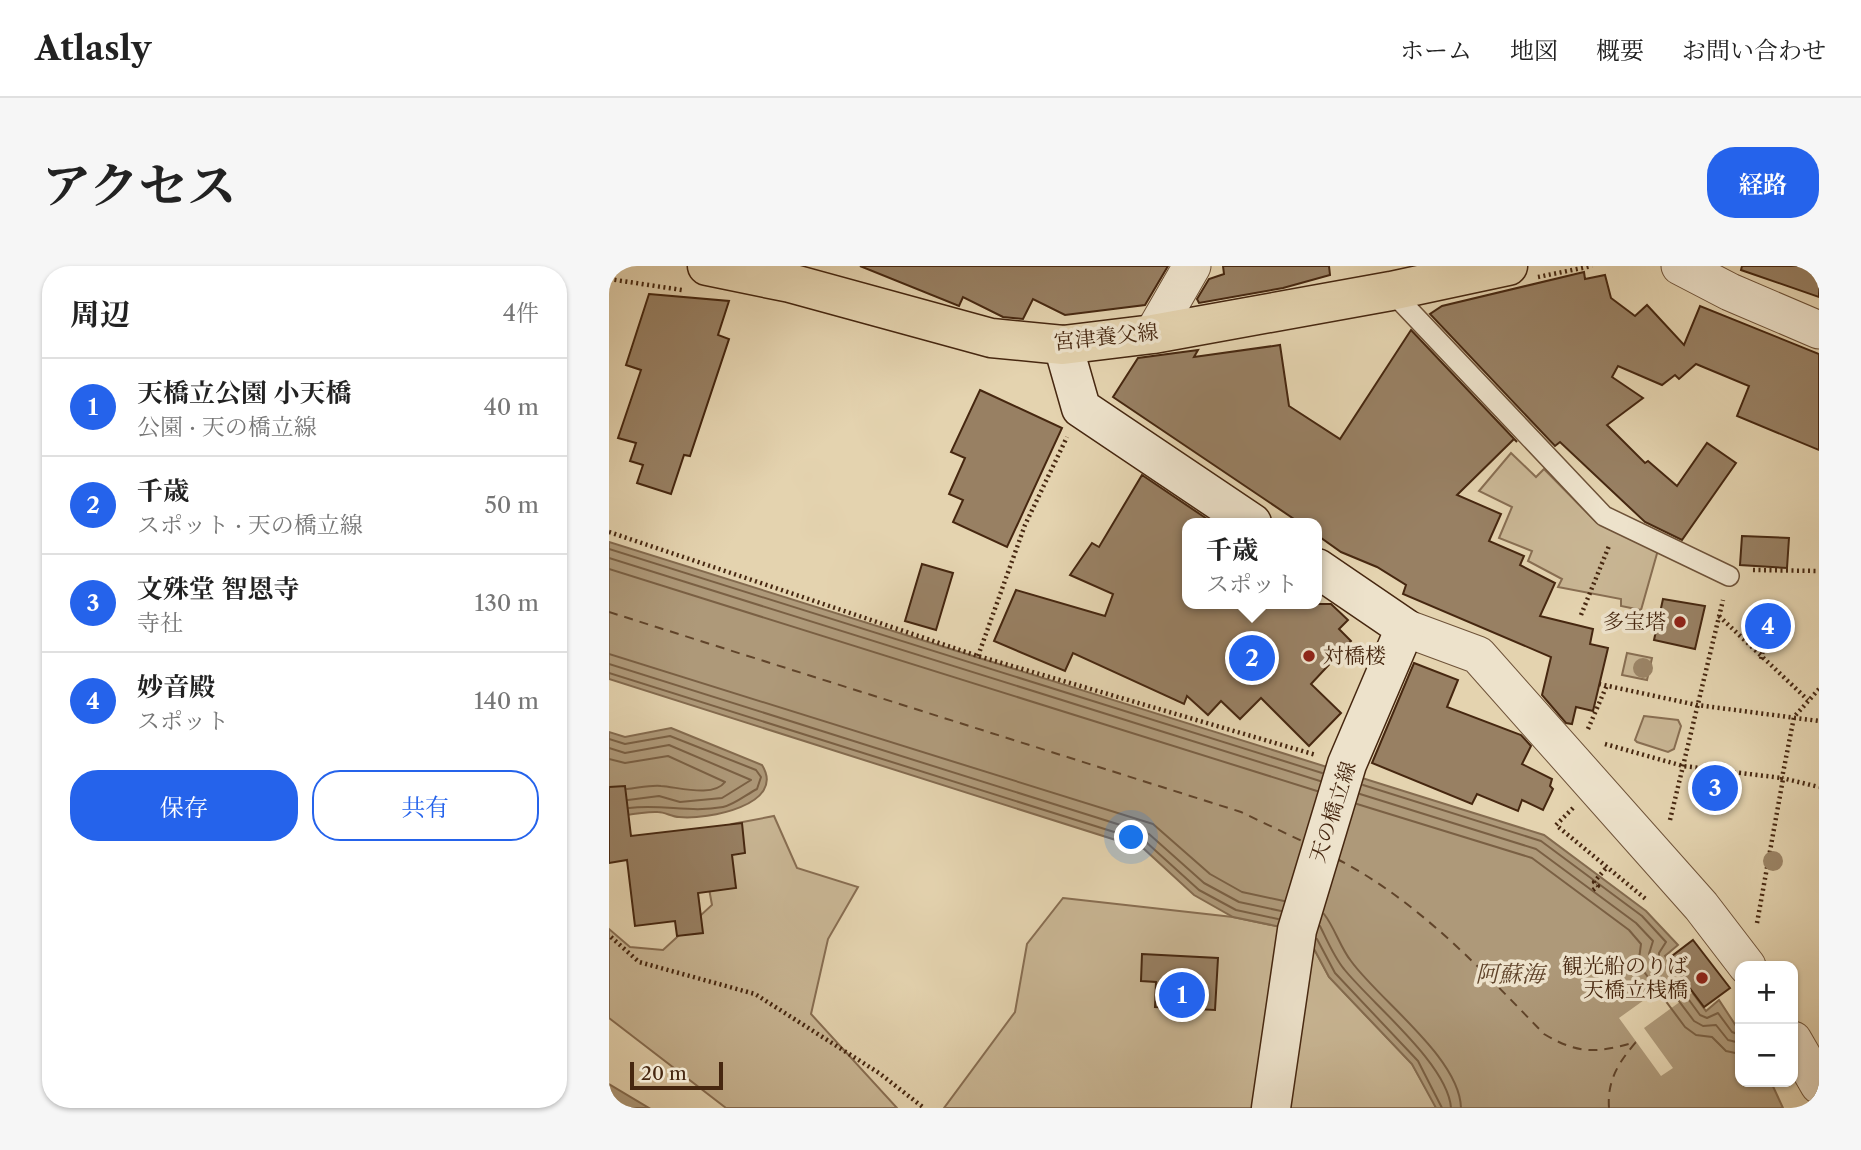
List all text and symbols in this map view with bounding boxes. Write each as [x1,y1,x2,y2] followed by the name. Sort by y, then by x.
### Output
[35,28,151,69] text: Atlasly
[1400,36,1472,65] text: ホーム
[1510,36,1558,65] text: 地図
[1596,36,1644,65] text: 概要
[1682,36,1826,65] text: お問い合わせ
[1707,147,1819,218] button: 経路
[42,155,237,216] text: アクセス
[70,296,130,333] text: 周辺
[503,299,539,327] text: 4件
[1052,319,1159,354] street label: 宮津養父線
[137,377,352,409] text: 天橋立公園 小天橋
[88,393,98,421] text: 1
[484,393,539,421] text: 40 m
[137,413,317,441] text: 公園 · 天の橋立線
[137,475,189,507] text: 千歳
[86,491,100,519] text: 2
[484,491,539,519] text: 50 m
[137,511,363,539] text: スポット · 天の橋立線
[1182,518,1322,609] popup
[1206,534,1258,566] text: 千歳
[1206,570,1298,598] text: スポット
[137,573,300,605] text: 文殊堂 智恩寺
[87,589,100,617] text: 3
[475,589,539,617] text: 130 m
[1745,600,1791,652] pin: 4
[137,609,183,637] text: 寺社
[1603,609,1666,634] place label: 多宝塔
[1672,614,1688,630] marker: 多宝塔
[1229,632,1275,684] pin: 2
[1323,643,1386,668] place label: 対橋楼
[1301,648,1317,664] marker: 対橋楼
[137,671,215,703] text: 妙音殿
[86,687,100,715] text: 4
[474,687,539,715] text: 140 m
[137,707,229,735] text: スポット
[1304,758,1361,866] street label: 天の橋立線
[1692,762,1738,814] pin: 3
[70,770,298,841] button: 保存
[312,770,539,841] button: 共有
[1114,820,1148,854] your location
[1562,953,1688,1002] place label: 観光船のりば 天橋立桟橋
[1476,960,1548,988] water label: 阿蘇海
[1735,961,1798,1087] map controls
[1735,961,1798,1024] button: +
[1159,969,1205,1021] pin: 1
[1694,970,1710,986] marker: 観光船のりば 天橋立桟橋
[1735,1024,1798,1087] button: −
[630,1059,723,1091] scale bar
[641,1062,687,1085] text: 20 m

